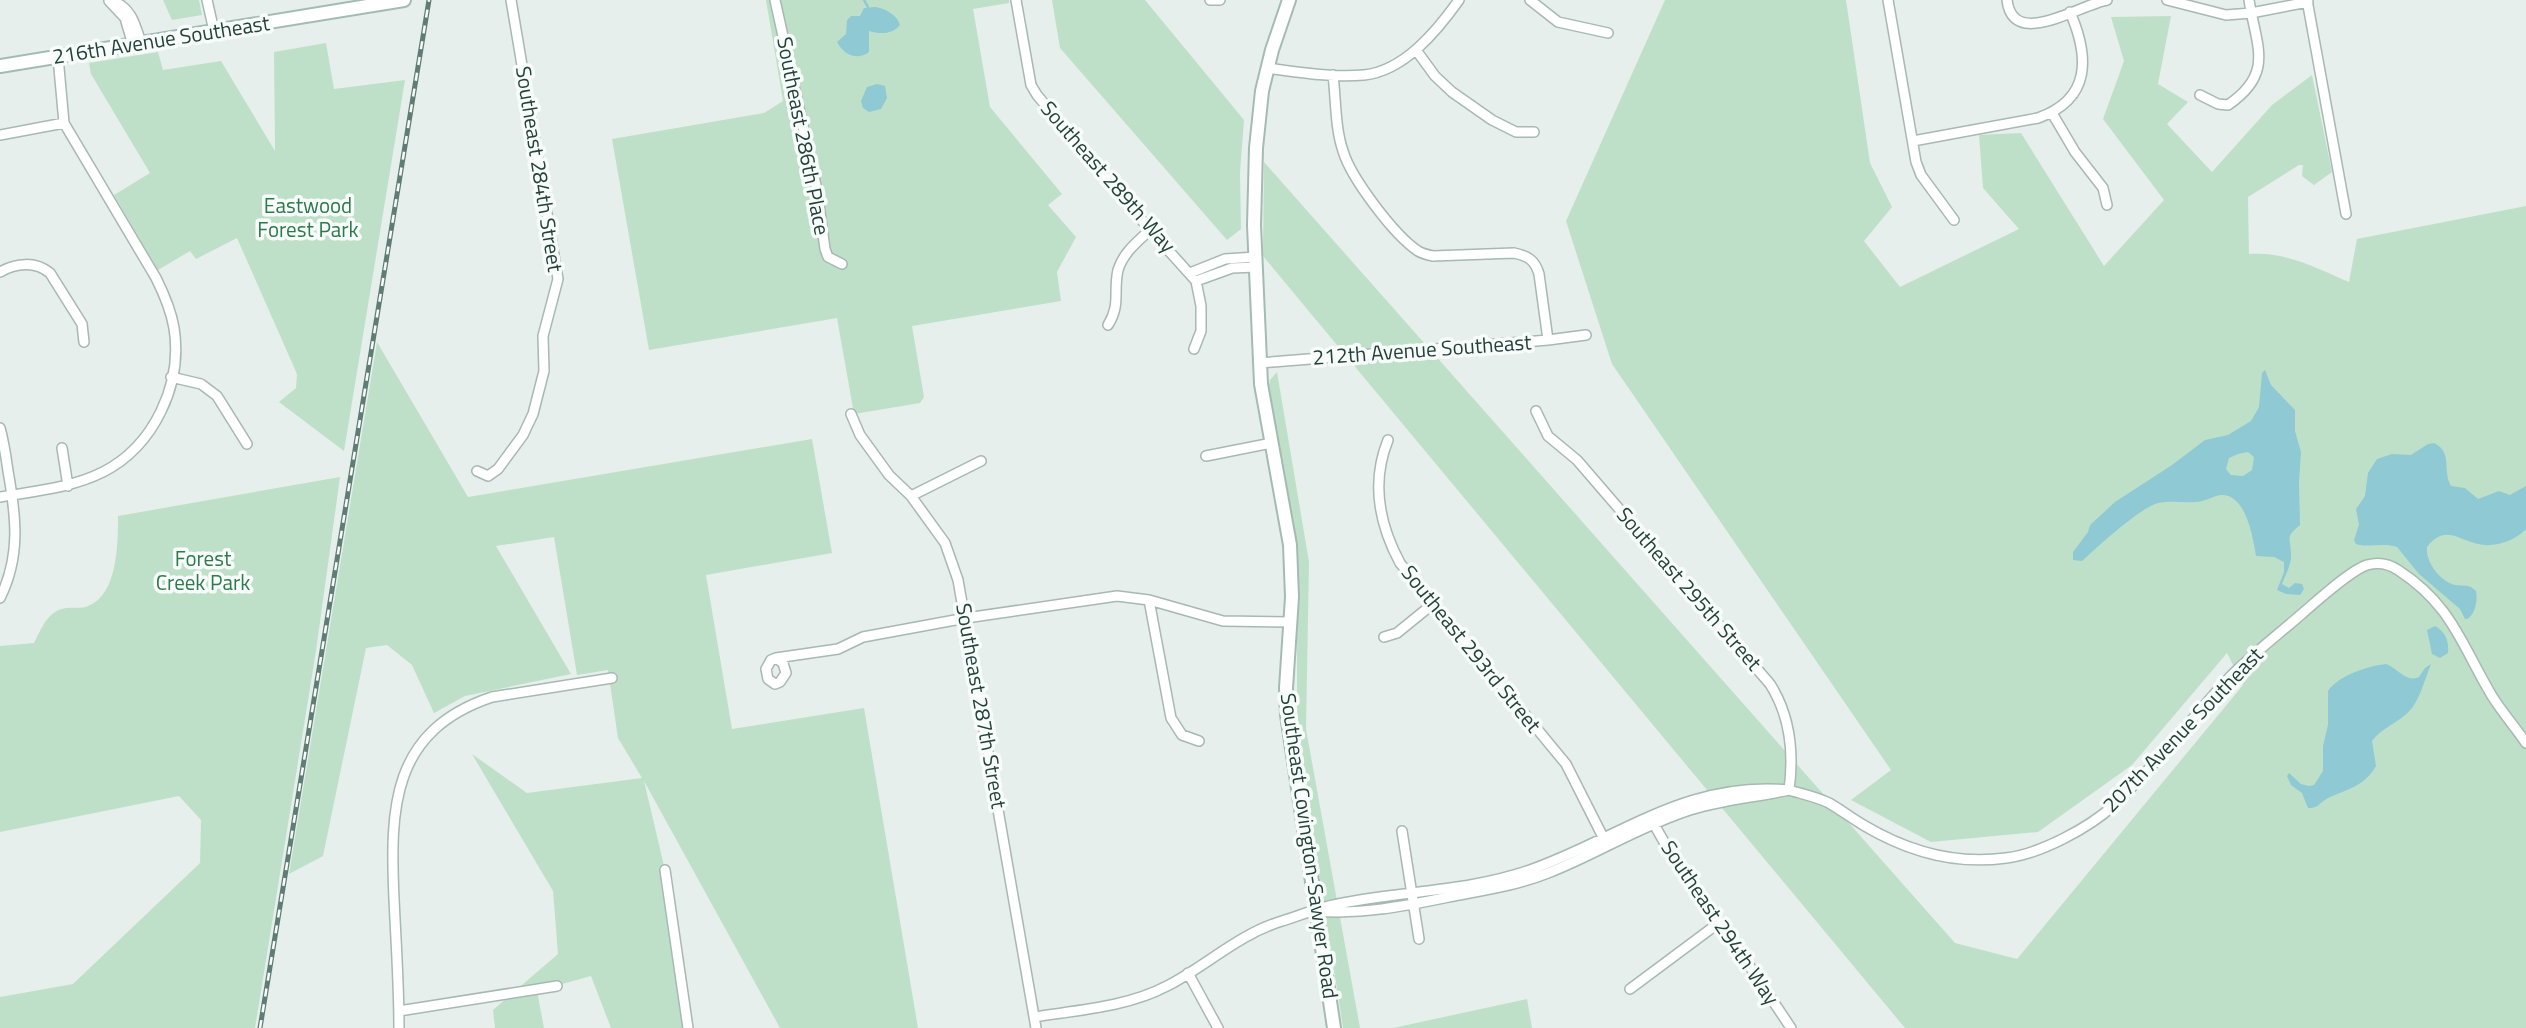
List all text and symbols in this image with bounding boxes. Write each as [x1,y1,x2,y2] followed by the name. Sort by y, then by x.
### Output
[50,6,272,72] street label: 216th Avenue Southeast
[769,34,839,238] street label: Southeast 286th Place
[508,64,572,275] street label: Southeast 284th Street
[1034,93,1184,260] street label: Southeast 289th Way
[257,189,359,245] park label: Eastwood Forest Park
[1311,325,1533,373] street label: 212th Avenue Southeast
[1610,499,1770,678] street label: Southeast 295th Street
[156,542,250,598] park label: Forest Creek Park
[1394,558,1550,739] street label: Southeast 293rd Street
[948,601,1016,812] street label: Southeast 287th Street
[2095,639,2270,819] street label: 207th Avenue Southeast
[1273,691,1347,1001] street label: Southeast Covington-Sawyer Road
[1654,834,1788,1011] street label: Southeast 294th Way

